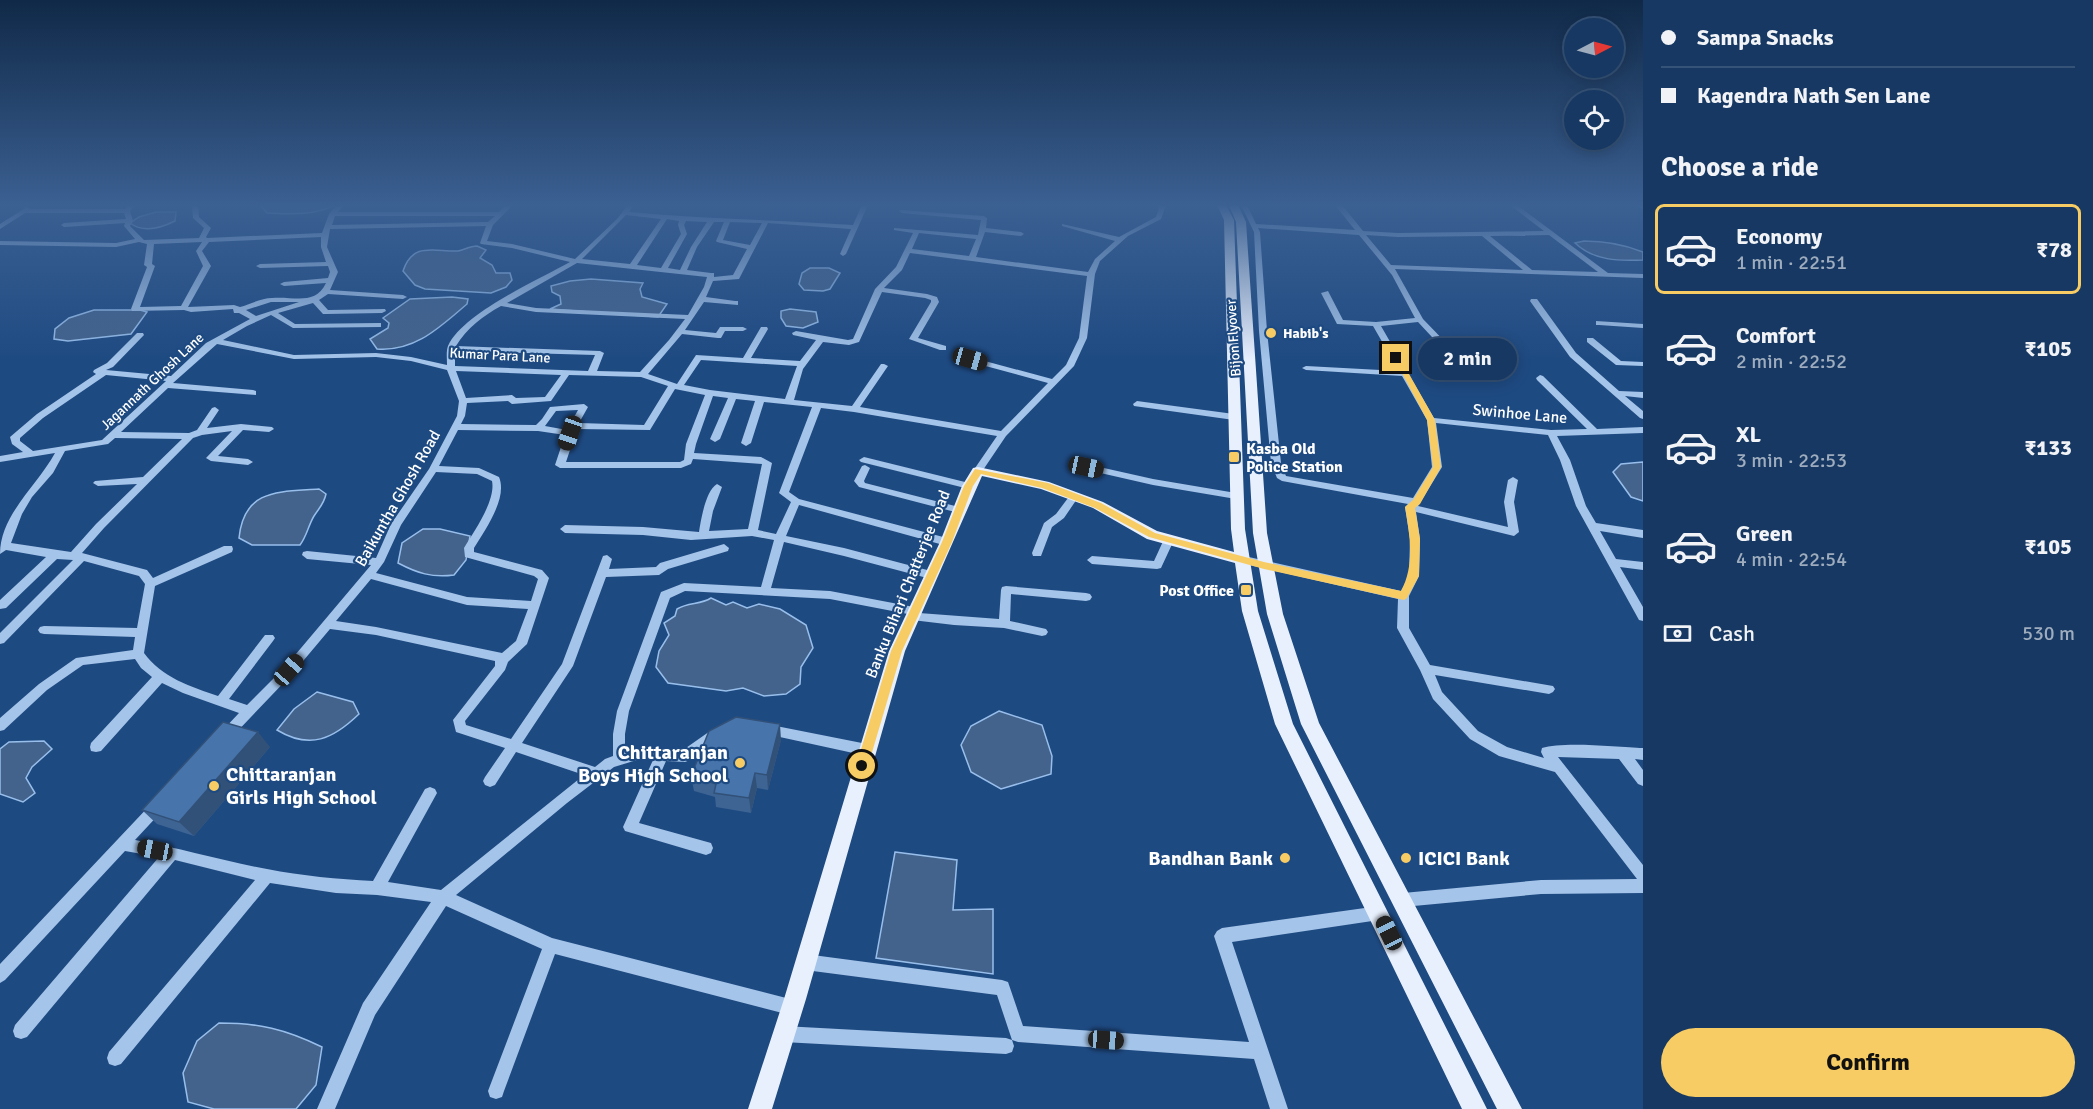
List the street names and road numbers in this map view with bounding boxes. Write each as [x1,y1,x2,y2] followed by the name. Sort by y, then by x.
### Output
[1222,298,1245,377] street label: Bijon Flyover
[97,329,207,434] street label: Jagannath Ghosh Lane
[449,344,551,367] street label: Kumar Para Lane
[1472,400,1568,428] street label: Swinhoe Lane
[351,427,445,570] street label: Baikuntha Ghosh Road
[861,487,955,681] street label: Banku Bihari Chatterjee Road

